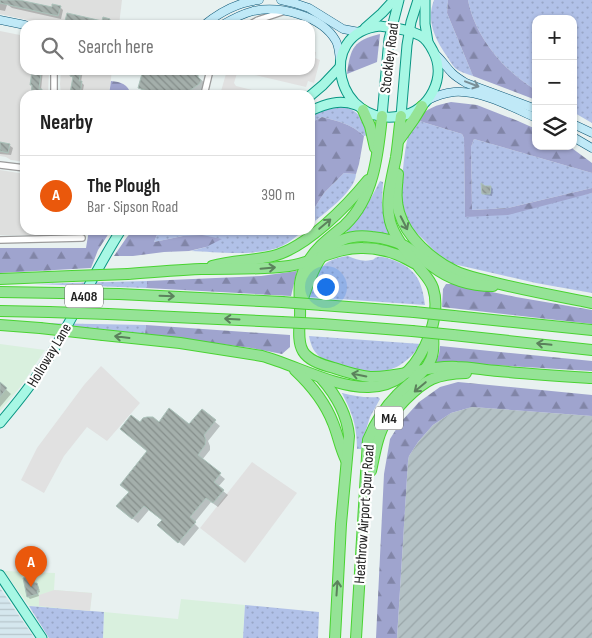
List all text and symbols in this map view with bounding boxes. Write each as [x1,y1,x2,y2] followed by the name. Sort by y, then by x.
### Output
[532,15,577,150] map controls
[532,15,577,60] button: +
[20,20,315,75] search box
[376,22,403,94] street label: Stockley Road
[38,34,66,62] icon: search
[78,36,154,59] text: Search here
[532,60,577,105] button: −
[464,80,479,90] one-way arrow
[532,105,577,150] button: layers
[40,110,93,135] text: Nearby
[87,175,160,198] text: The Plough
[52,186,60,205] text: A
[261,186,295,205] text: 390 m
[87,198,178,217] text: Bar · Sipson Road
[400,215,409,230] one-way arrow
[318,219,331,230] one-way arrow
[260,263,276,273] one-way arrow
[313,274,339,300] your location
[65,284,103,308] road number: A408
[159,292,175,301] one-way arrow
[224,315,240,324] one-way arrow
[23,320,76,391] street label: Holloway Lane
[114,332,130,342] one-way arrow
[536,339,552,349] one-way arrow
[352,369,368,379] one-way arrow
[414,381,427,392] one-way arrow
[375,406,403,429] road number: M4
[350,444,379,584] street label: Heathrow Airport Spur Road
[15,546,47,587] pin: A
[333,580,342,596] one-way arrow

